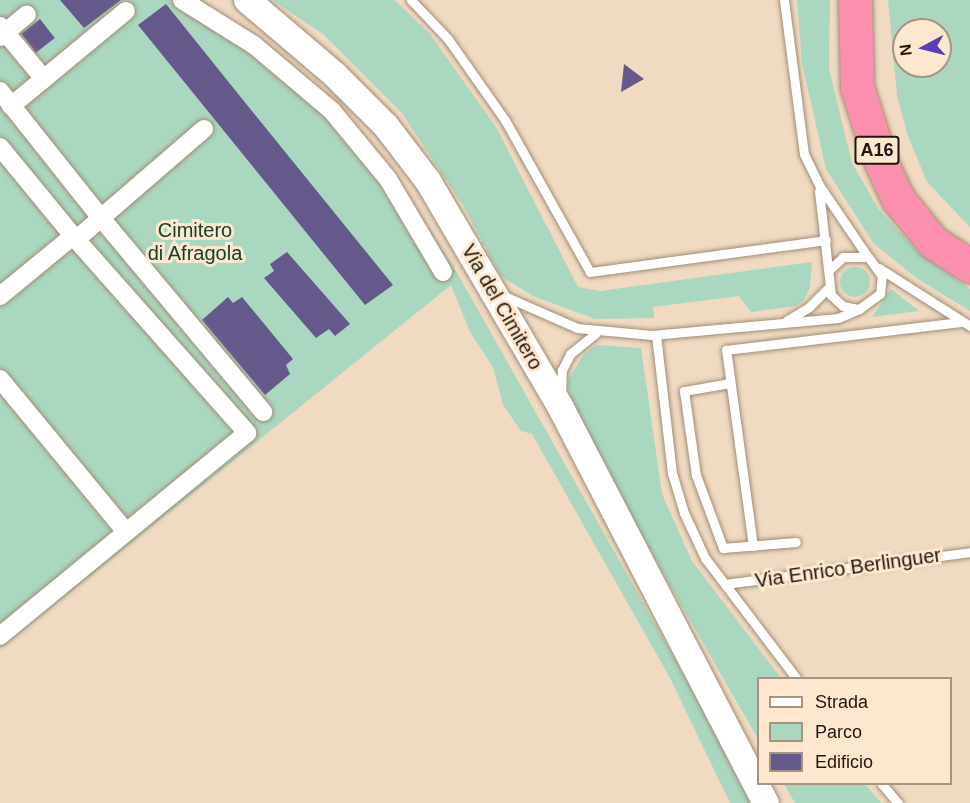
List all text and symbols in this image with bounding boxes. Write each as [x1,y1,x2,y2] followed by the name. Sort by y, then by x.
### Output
[892,18,952,78] north arrow
[896,43,915,57] text: N
[853,135,901,165] road number: A16
[147,218,243,265] park label: Cimitero di Afragola
[456,240,548,374] street label: Via del Cimitero
[753,543,943,593] street label: Via Enrico Berlinguer
[757,677,952,785] legend
[815,692,868,712] text: Strada
[815,722,862,742] text: Parco
[815,752,873,772] text: Edificio

